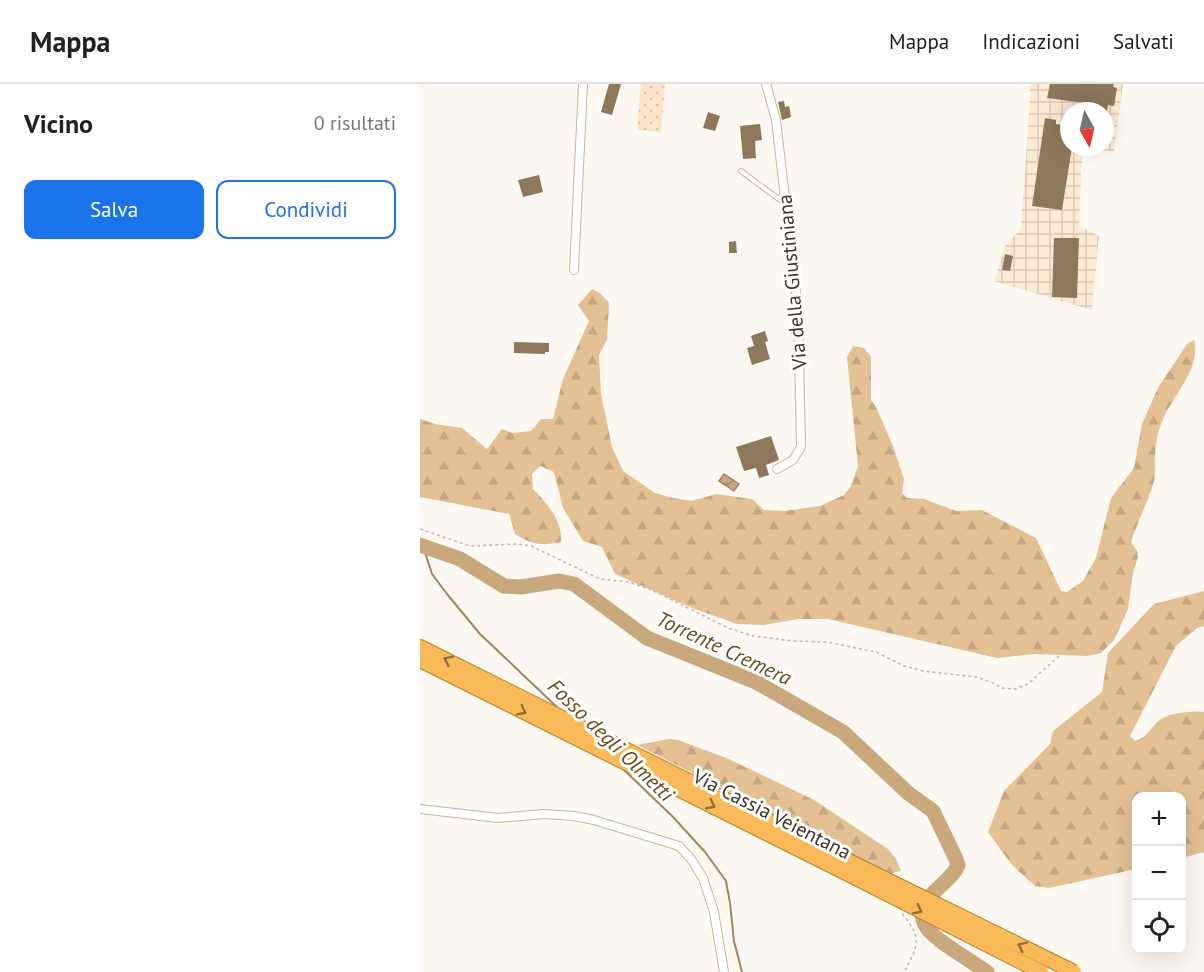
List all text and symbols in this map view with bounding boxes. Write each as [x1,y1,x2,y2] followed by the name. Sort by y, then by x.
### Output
[30,23,110,60] text: Mappa
[889,28,949,55] text: Mappa
[982,28,1080,55] text: Indicazioni
[1113,28,1174,55] text: Salvati
[1060,102,1114,156] north arrow
[24,107,93,140] text: Vicino
[314,110,396,136] text: 0 risultati
[24,180,204,239] button: Salva
[216,180,396,239] button: Condividi
[771,193,813,372] street label: Via della Giustiniana
[652,605,796,691] water label: Torrente Cremera
[443,656,454,668] one-way arrow
[542,673,680,807] water label: Fosso degli Olmetti
[516,704,527,715] one-way arrow
[688,762,856,865] street label: Via Cassia Veientana
[1132,792,1186,954] map controls
[1132,792,1186,846] button: +
[704,798,715,810] one-way arrow
[1132,846,1186,900] button: −
[1132,900,1186,954] button: locate
[912,902,923,914] one-way arrow
[1017,942,1028,953] one-way arrow

